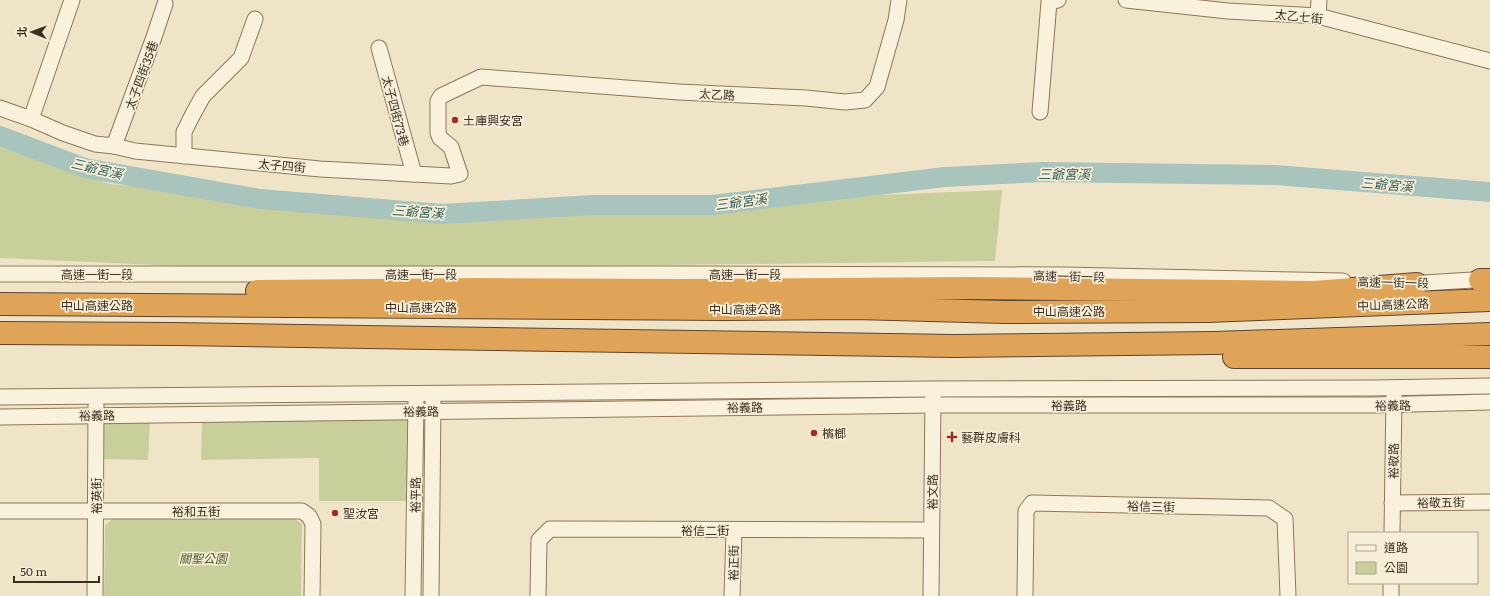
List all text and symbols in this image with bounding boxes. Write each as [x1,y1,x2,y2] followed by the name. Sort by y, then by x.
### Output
[1274,5,1324,27] street label: 太乙七街
[12,12,52,52] north arrow
[13,26,29,37] text: 北
[120,38,162,112] street label: 太子四街35巷
[378,74,414,148] street label: 太子四街73巷
[699,84,735,104] street label: 太乙路
[463,111,523,129] place label: 土庫興安宮
[450,115,460,125] marker: 土庫興安宮
[70,153,126,184] water label: 三爺宮溪
[257,154,307,176] street label: 太子四街
[1038,164,1092,183] water label: 三爺宮溪
[1360,172,1416,196] water label: 三爺宮溪
[714,188,770,214] water label: 三爺宮溪
[391,200,447,222] water label: 三爺宮溪
[61,265,133,283] street label: 高速一街一段
[385,265,457,283] street label: 高速一街一段
[709,265,781,283] street label: 高速一街一段
[1033,266,1105,286] street label: 高速一街一段
[1357,272,1429,292] street label: 高速一街一段
[1357,294,1429,314] street label: 中山高速公路
[61,296,133,314] street label: 中山高速公路
[385,298,457,316] street label: 中山高速公路
[709,300,781,318] street label: 中山高速公路
[1033,302,1105,320] street label: 中山高速公路
[1051,396,1087,414] street label: 裕義路
[1375,396,1411,414] street label: 裕義路
[727,398,763,416] street label: 裕義路
[403,402,439,420] street label: 裕義路
[79,406,115,424] street label: 裕義路
[822,424,846,442] place label: 檳榔
[809,428,819,438] marker: 檳榔
[961,428,1021,446] place label: 藝群皮膚科
[946,431,958,443] marker: 藝群皮膚科
[1384,443,1402,479] street label: 裕敬路
[923,474,941,510] street label: 裕文路
[406,477,424,513] street label: 裕平路
[87,478,105,514] street label: 裕英街
[1417,493,1465,511] street label: 裕敬五街
[1127,497,1175,515] street label: 裕信三街
[172,502,220,520] street label: 裕和五街
[343,504,379,522] place label: 聖汝宮
[330,508,340,518] marker: 聖汝宮
[681,521,729,539] street label: 裕信二街
[1348,532,1478,584] legend
[1384,538,1408,556] text: 道路
[724,545,742,581] street label: 裕正街
[179,549,229,567] park label: 關聖公園
[14,558,99,584] scale bar
[1384,558,1408,576] text: 公園
[20,562,47,580] text: 50 m

